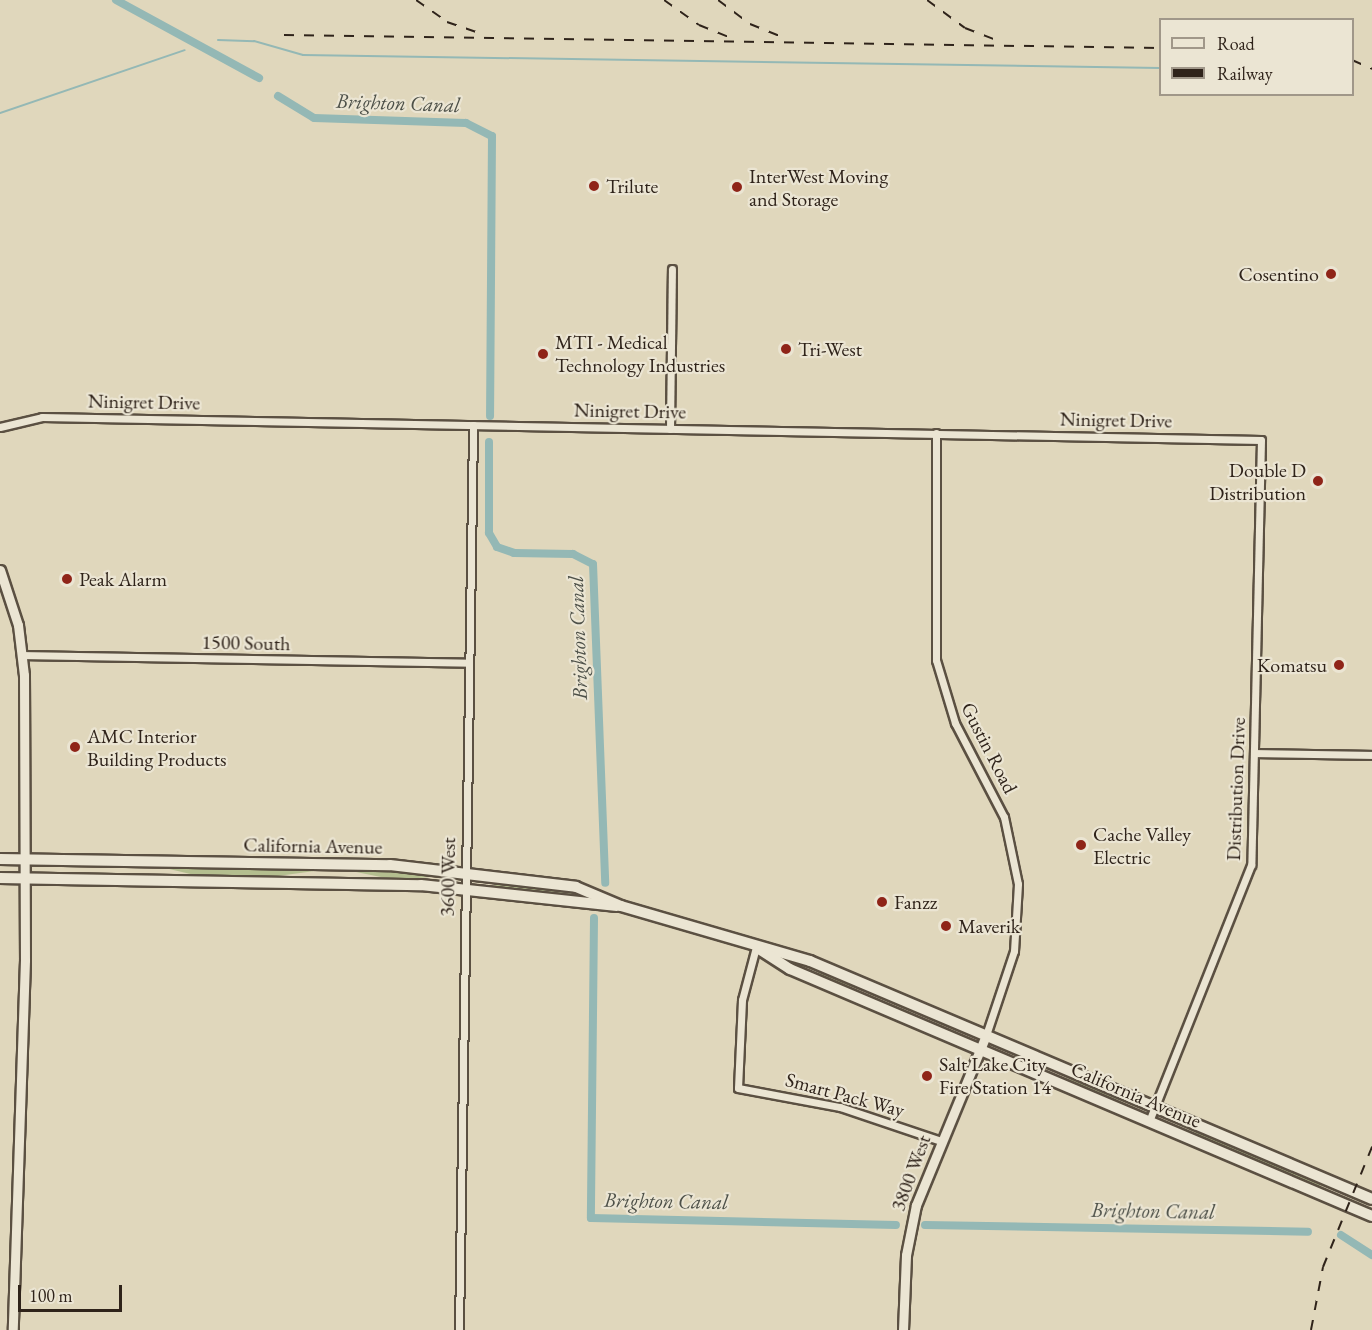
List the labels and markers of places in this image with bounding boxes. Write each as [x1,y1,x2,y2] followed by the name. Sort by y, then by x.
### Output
[749,164,888,211] place label: InterWest Moving and Storage
[606,174,658,198] place label: Trilute
[587,179,601,193] marker: Trilute
[730,180,744,194] marker: InterWest Moving and Storage
[1238,262,1319,286] place label: Cosentino
[1324,267,1338,281] marker: Cosentino
[555,330,725,377] place label: MTI - Medical Technology Industries
[798,337,862,361] place label: Tri-West
[779,342,793,356] marker: Tri-West
[536,347,550,361] marker: MTI - Medical Technology Industries
[1209,458,1306,505] place label: Double D Distribution
[1311,474,1325,488] marker: Double D Distribution
[79,567,167,591] place label: Peak Alarm
[60,572,74,586] marker: Peak Alarm
[1257,653,1327,677] place label: Komatsu
[1332,658,1346,672] marker: Komatsu
[87,724,226,771] place label: AMC Interior Building Products
[68,740,82,754] marker: AMC Interior Building Products
[1093,822,1191,869] place label: Cache Valley Electric
[1074,838,1088,852] marker: Cache Valley Electric
[894,890,937,914] place label: Fanzz
[875,895,889,909] marker: Fanzz
[958,914,1020,938] place label: Maverik
[939,919,953,933] marker: Maverik
[939,1052,1051,1099] place label: Salt Lake City Fire Station 14
[920,1069,934,1083] marker: Salt Lake City Fire Station 14

